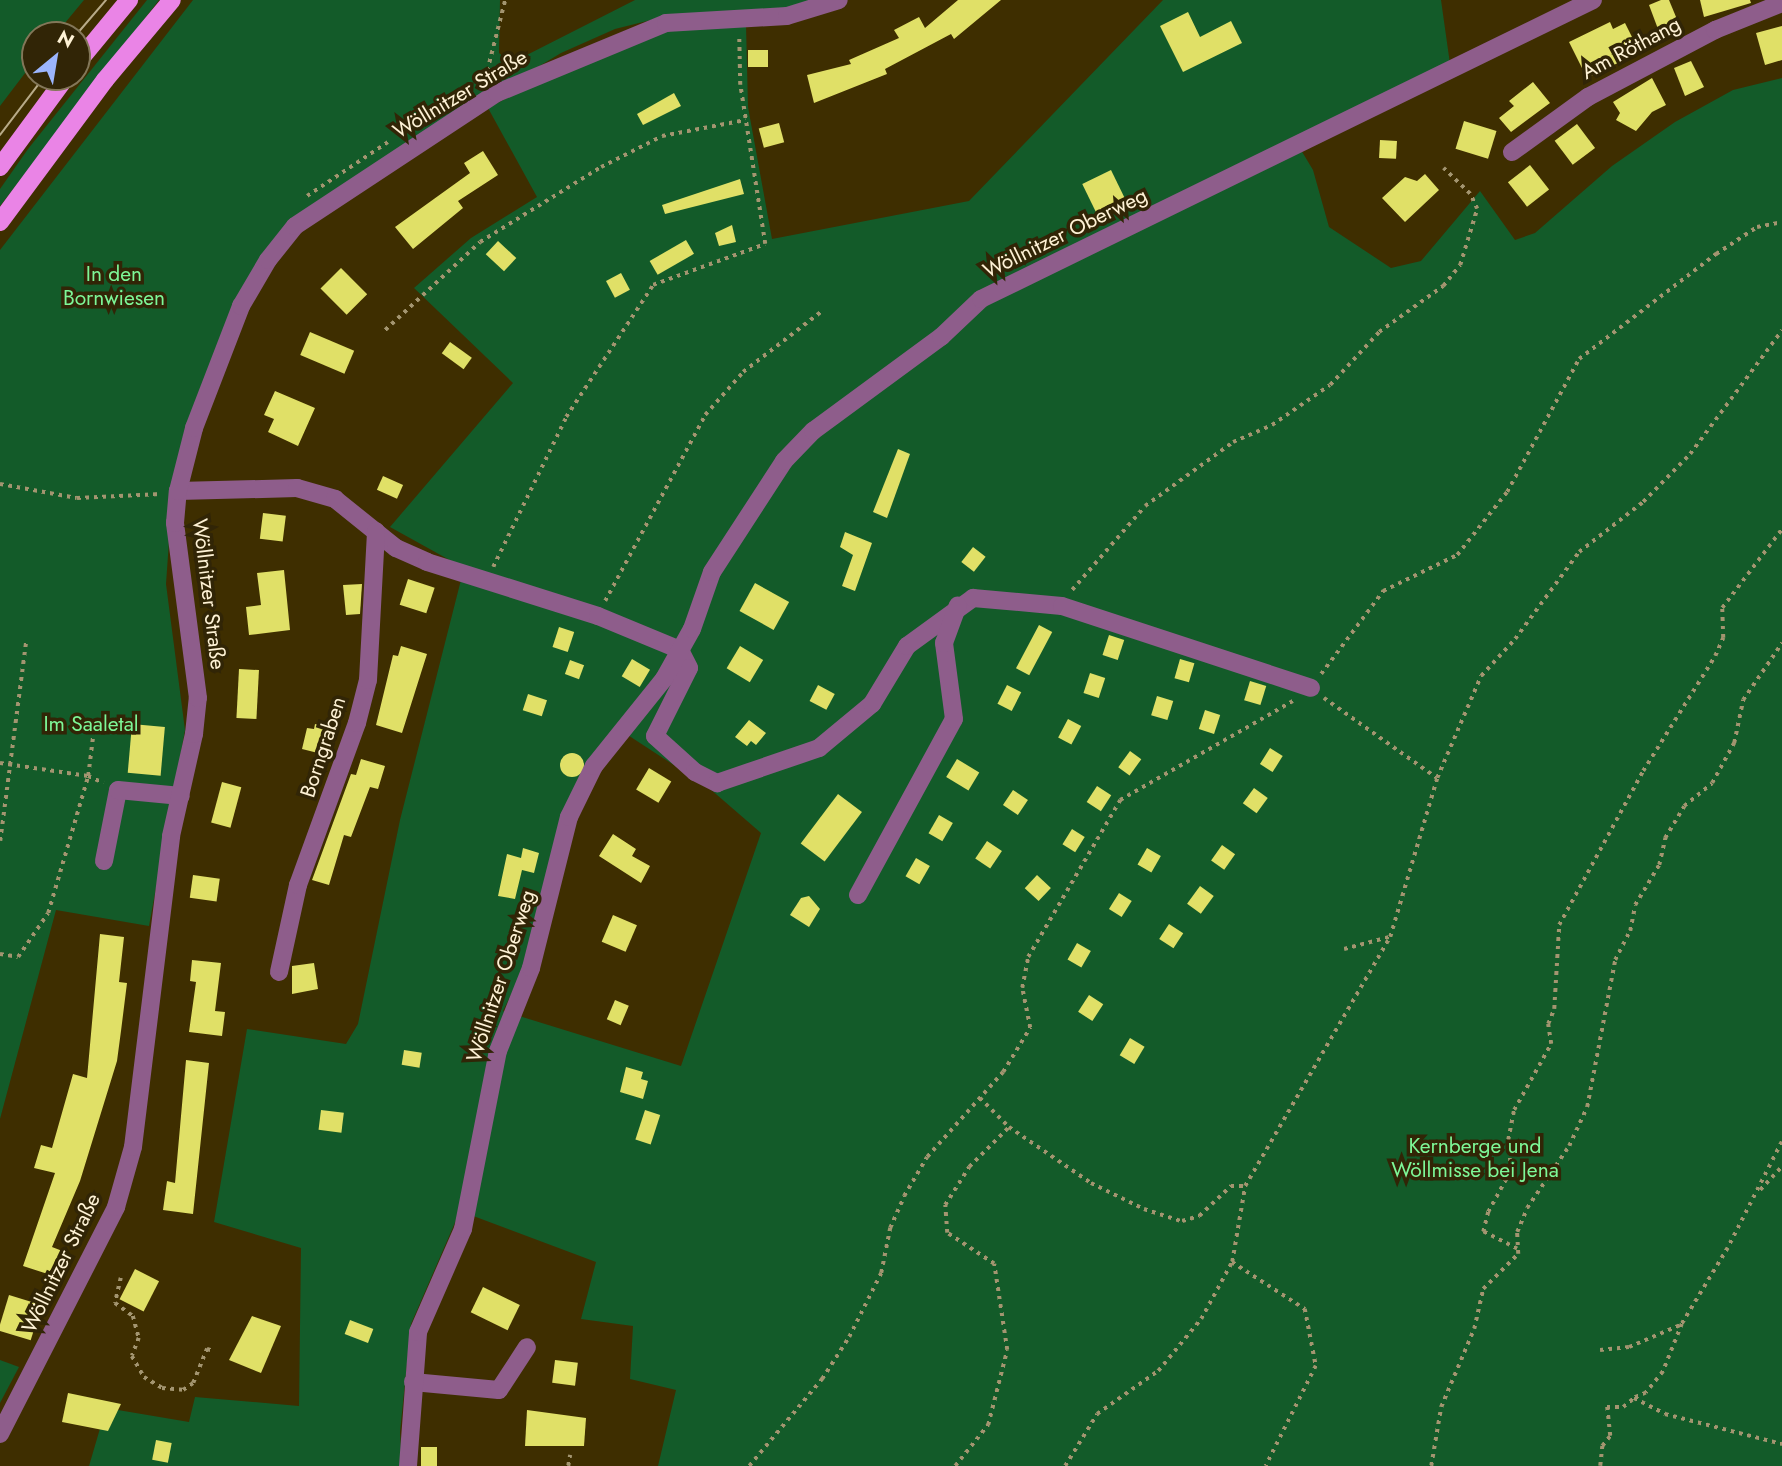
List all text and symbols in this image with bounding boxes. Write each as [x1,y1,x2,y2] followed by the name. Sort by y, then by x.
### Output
[1577,11,1685,85] street label: Am Röthang
[21,21,91,91] north arrow
[52,24,79,55] text: N
[388,44,532,144] street label: Wöllnitzer Straße
[979,182,1151,284] street label: Wöllnitzer Oberweg
[63,261,165,311] park label: In den Bornwiesen
[187,517,231,671] street label: Wöllnitzer Straße
[295,693,351,801] street label: Borngraben
[43,711,139,737] park label: Im Saaletal
[461,887,541,1065] street label: Wöllnitzer Oberweg
[1391,1133,1559,1183] park label: Kernberge und Wöllmisse bei Jena
[16,1189,106,1337] street label: Wöllnitzer Straße

